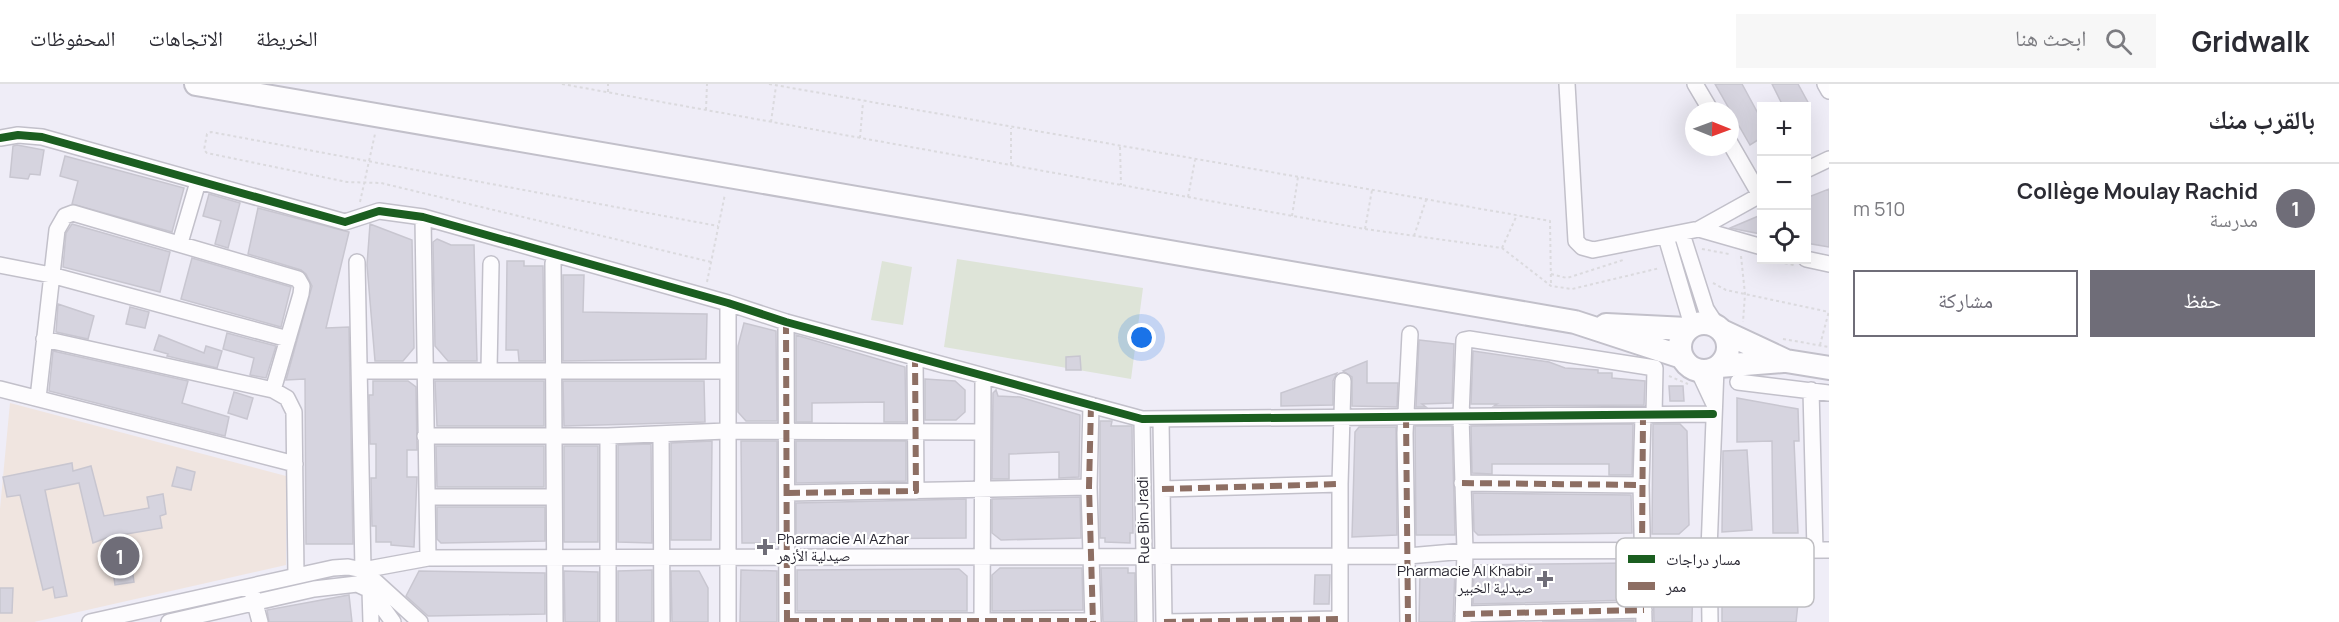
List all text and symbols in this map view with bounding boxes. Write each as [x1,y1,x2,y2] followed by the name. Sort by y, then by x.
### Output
[1736,14,2156,68] search box
[2192,22,2309,60] text: Gridwalk
[2015,23,2087,53] text: ابحث هنا
[30,24,115,52] text: المحفوظات
[148,24,223,52] text: الاتجاهات
[256,24,318,52] text: الخريطة
[2102,25,2135,58] icon: search
[2208,101,2315,137] text: بالقرب منك
[1685,102,1739,156] north arrow
[1757,102,1811,264] map controls
[1757,102,1811,156] button: +
[1757,156,1811,210] button: −
[2017,176,2258,206] text: Collège Moulay Rachid
[1853,195,1906,222] text: 510 m
[2291,195,2300,222] text: 1
[2209,206,2258,233] text: مدرسة
[1757,210,1811,264] button: locate
[1853,270,2078,337] button: مشاركة
[2090,270,2315,337] button: حفظ
[1127,323,1156,352] your location
[1132,476,1154,564] street label: Rue Bin Jradi
[776,528,910,566] place label: Pharmacie Al Azhar صيدلية الأزهر
[100,534,140,578] pin: 1
[1616,538,1814,607] legend
[758,540,772,554] marker: Pharmacie Al Azhar صيدلية الأزهر
[1666,548,1741,570] text: مسار دراجات
[1397,560,1534,598] place label: Pharmacie Al Khabir صيدلية الخبير
[1538,572,1552,586] marker: Pharmacie Al Khabir صيدلية الخبير
[1665,575,1686,597] text: ممر

